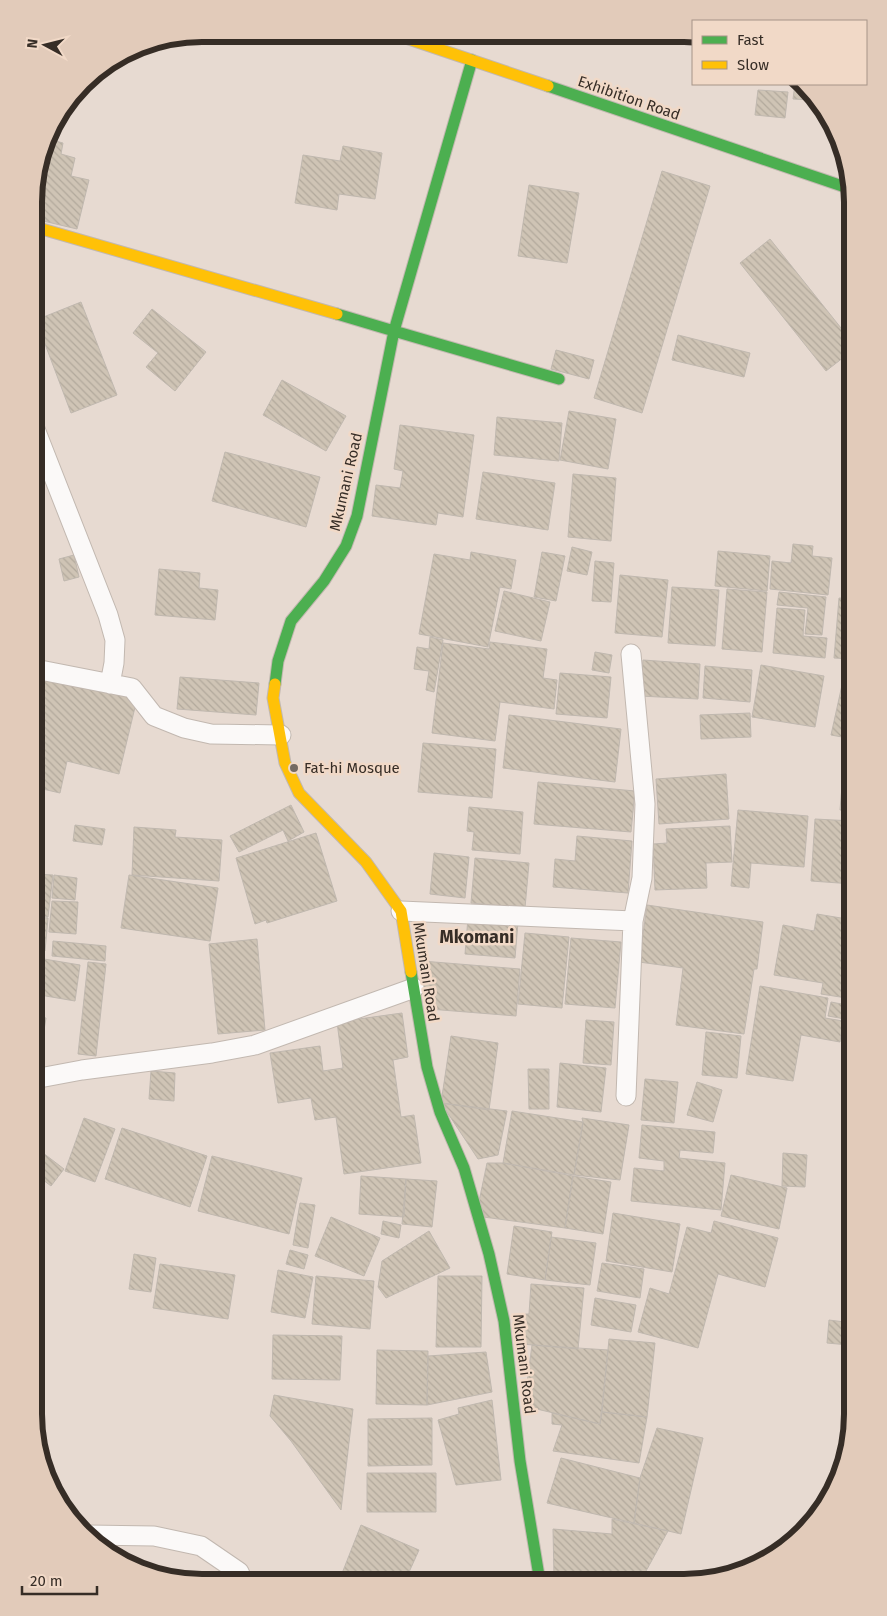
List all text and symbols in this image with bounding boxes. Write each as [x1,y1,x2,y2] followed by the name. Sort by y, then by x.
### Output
[20,20,70,70] north arrow
[692,20,867,85] legend
[737,31,764,49] text: Fast
[24,38,42,49] text: N
[737,56,769,74] text: Slow
[575,72,683,124] street label: Exhibition Road
[326,431,366,533] street label: Mkumani Road
[304,759,400,777] place label: Fat-hi Mosque
[288,762,300,774] marker: Fat-hi Mosque
[409,921,443,1023] street label: Mkumani Road
[440,926,514,948] district label: Mkomani
[509,1313,539,1415] street label: Mkumani Road
[22,1564,98,1596] scale bar
[30,1572,63,1590] text: 20 m

